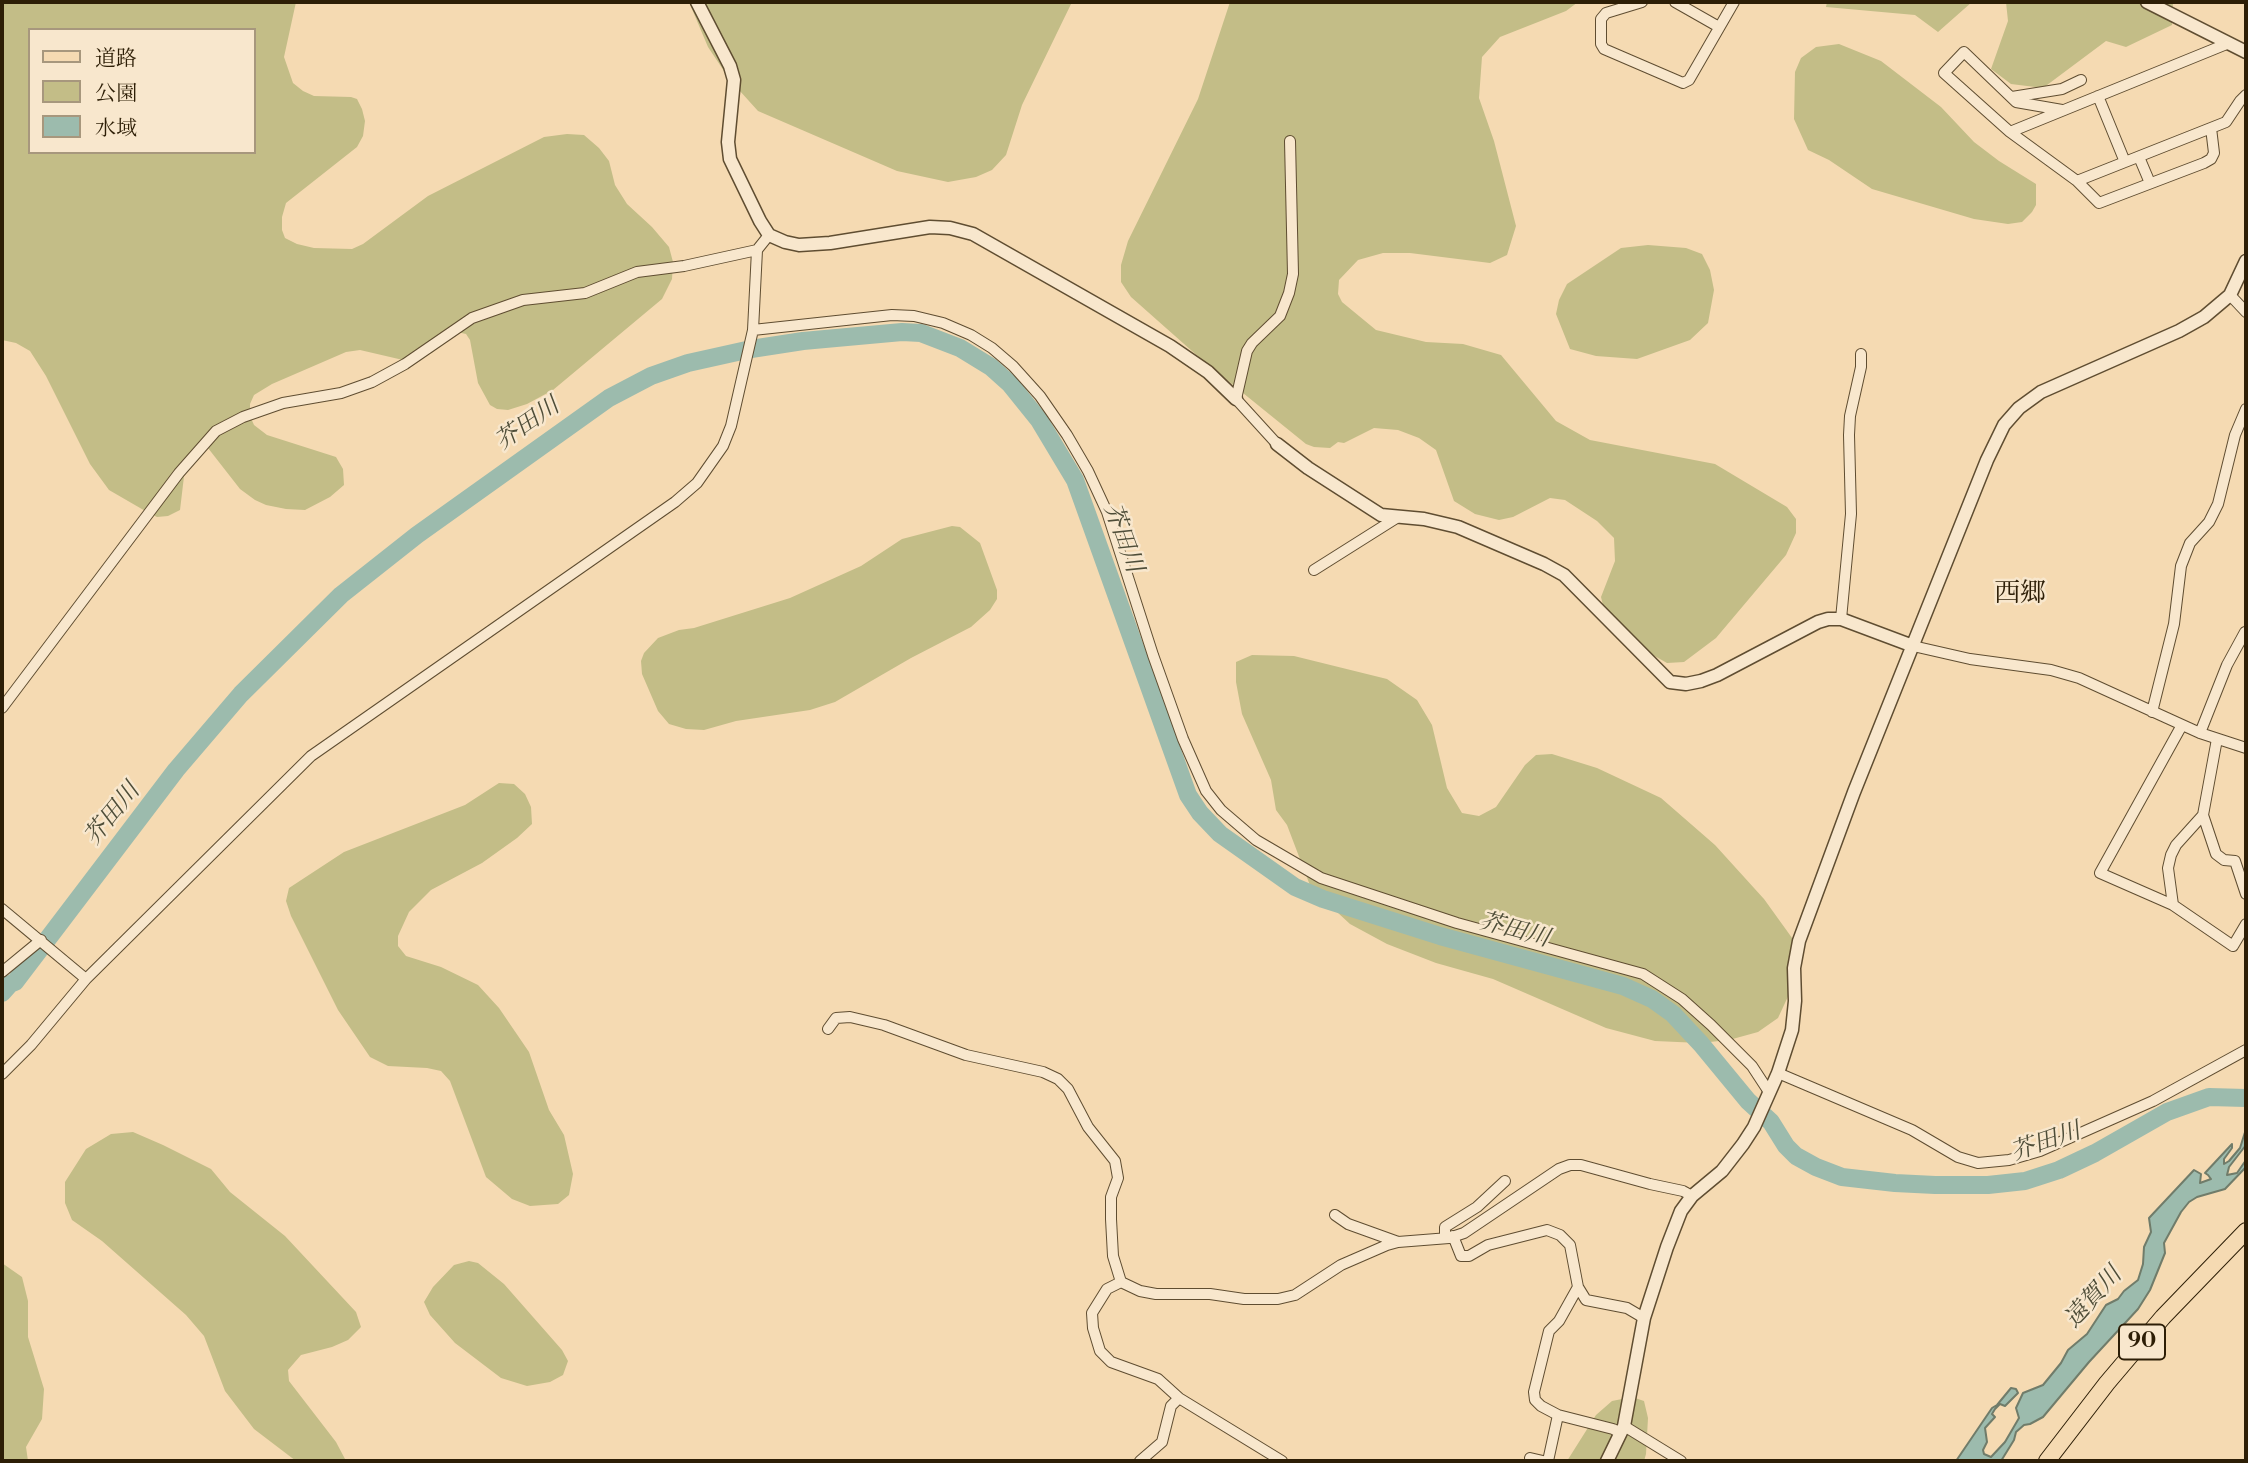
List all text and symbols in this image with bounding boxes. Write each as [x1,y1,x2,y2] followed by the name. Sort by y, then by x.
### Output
[28,28,256,154] legend
[95,46,137,72] text: 道路
[95,81,137,107] text: 公園
[95,116,137,142] text: 水域
[490,393,566,457] water label: 芥田川
[1096,499,1148,577] water label: 芥田川
[1994,579,2046,611] district label: 西郷
[79,778,147,852] water label: 芥田川
[1475,908,1553,954] water label: 芥田川
[2007,1118,2085,1168] water label: 芥田川
[2059,1262,2129,1334] water label: 遠賀川
[2119,1324,2165,1360] road number: 90

